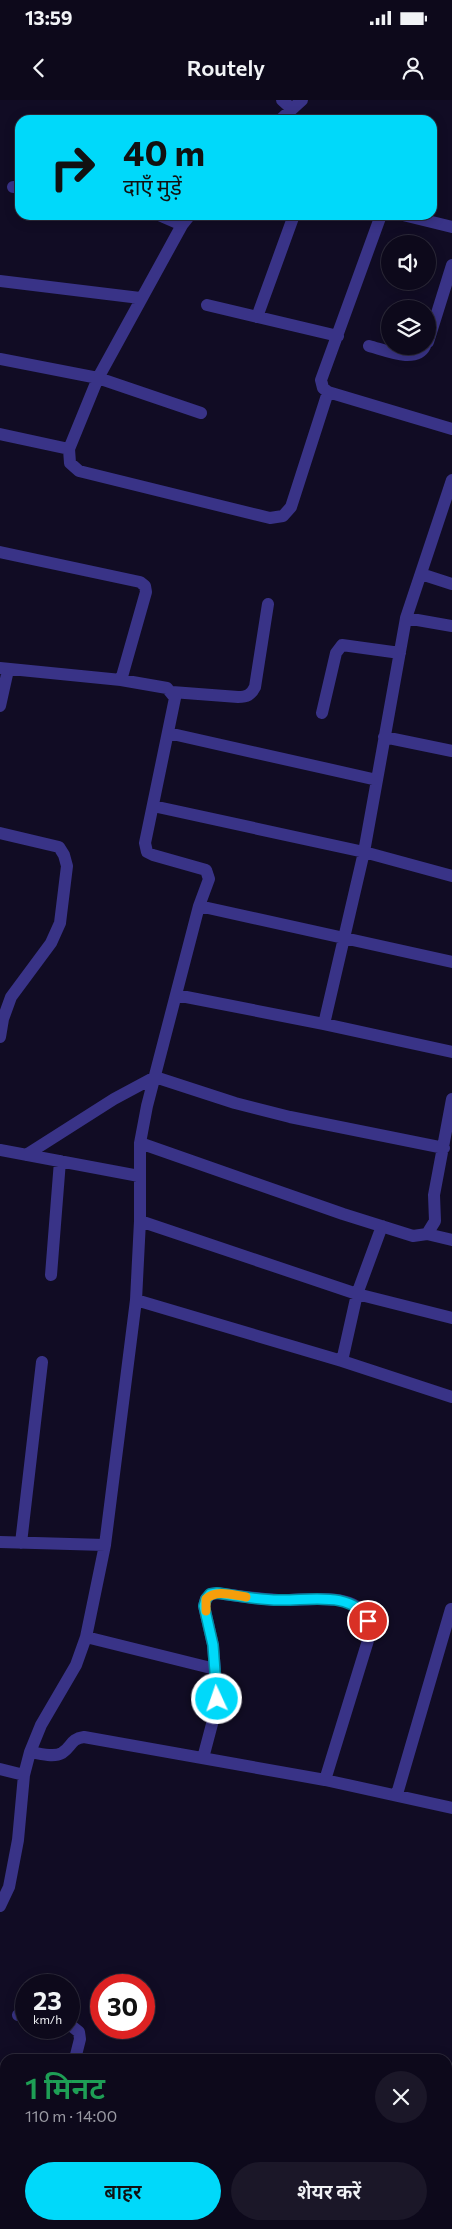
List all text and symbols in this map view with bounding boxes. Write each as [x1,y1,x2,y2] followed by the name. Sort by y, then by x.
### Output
[25,6,73,29] text: 13:59
[25,54,53,82] icon: back
[187,54,265,81] text: Routely
[399,54,427,82] icon: person
[123,130,205,173] text: 40 m
[40,135,105,200] icon: right
[123,173,182,200] text: दाएँ मुड़ें
[381,235,436,355] map controls
[381,235,436,290] button: sound
[381,300,436,355] button: layers
[347,1600,389,1642] pin
[354,1607,382,1635] icon: arrive
[190,1672,242,1724] position arrow
[90,1974,155,2039] speed limit sign: 30
[33,1985,62,2015] text: 23
[33,2012,62,2026] text: km/h
[25,2068,105,2105] text: 1 मिनट
[375,2071,427,2123] button: close
[25,2106,117,2125] text: 110 m · 14:00
[25,2162,221,2220] button: बाहर
[231,2162,427,2220] button: शेयर करें

